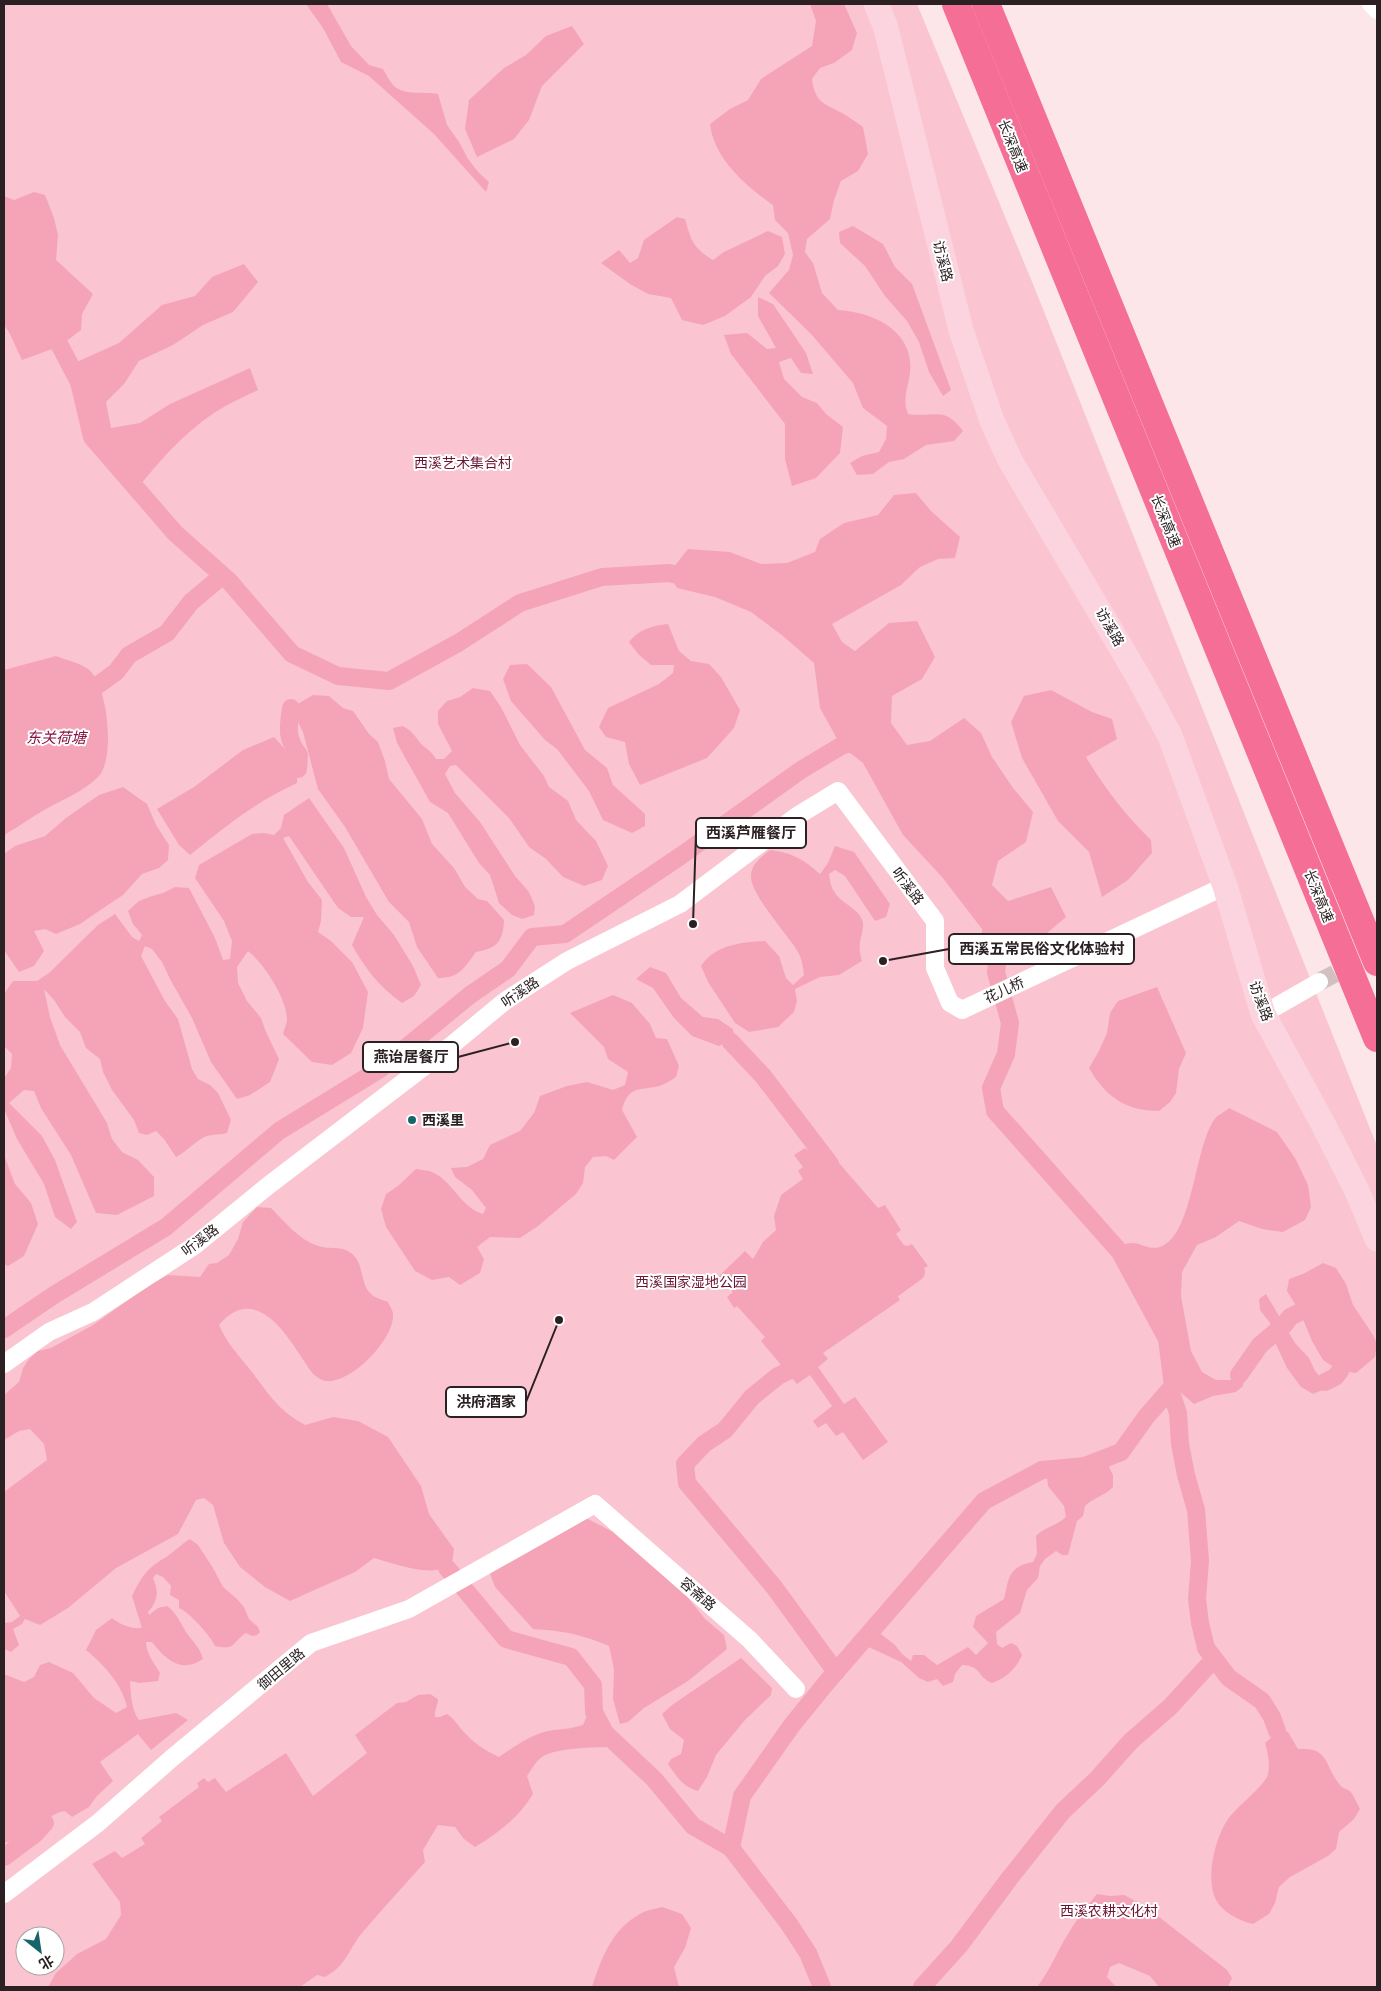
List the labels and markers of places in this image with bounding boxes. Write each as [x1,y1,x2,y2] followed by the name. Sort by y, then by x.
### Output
[696,818,806,848] callout: 西溪芦雁餐厅
[949,934,1134,964] callout: 西溪五常民俗文化体验村
[363,1042,458,1072] callout: 燕诒居餐厅
[422,1111,464,1129] place label: 西溪里
[406,1114,418,1126] marker: 西溪里
[446,1387,526,1417] callout: 洪府酒家

